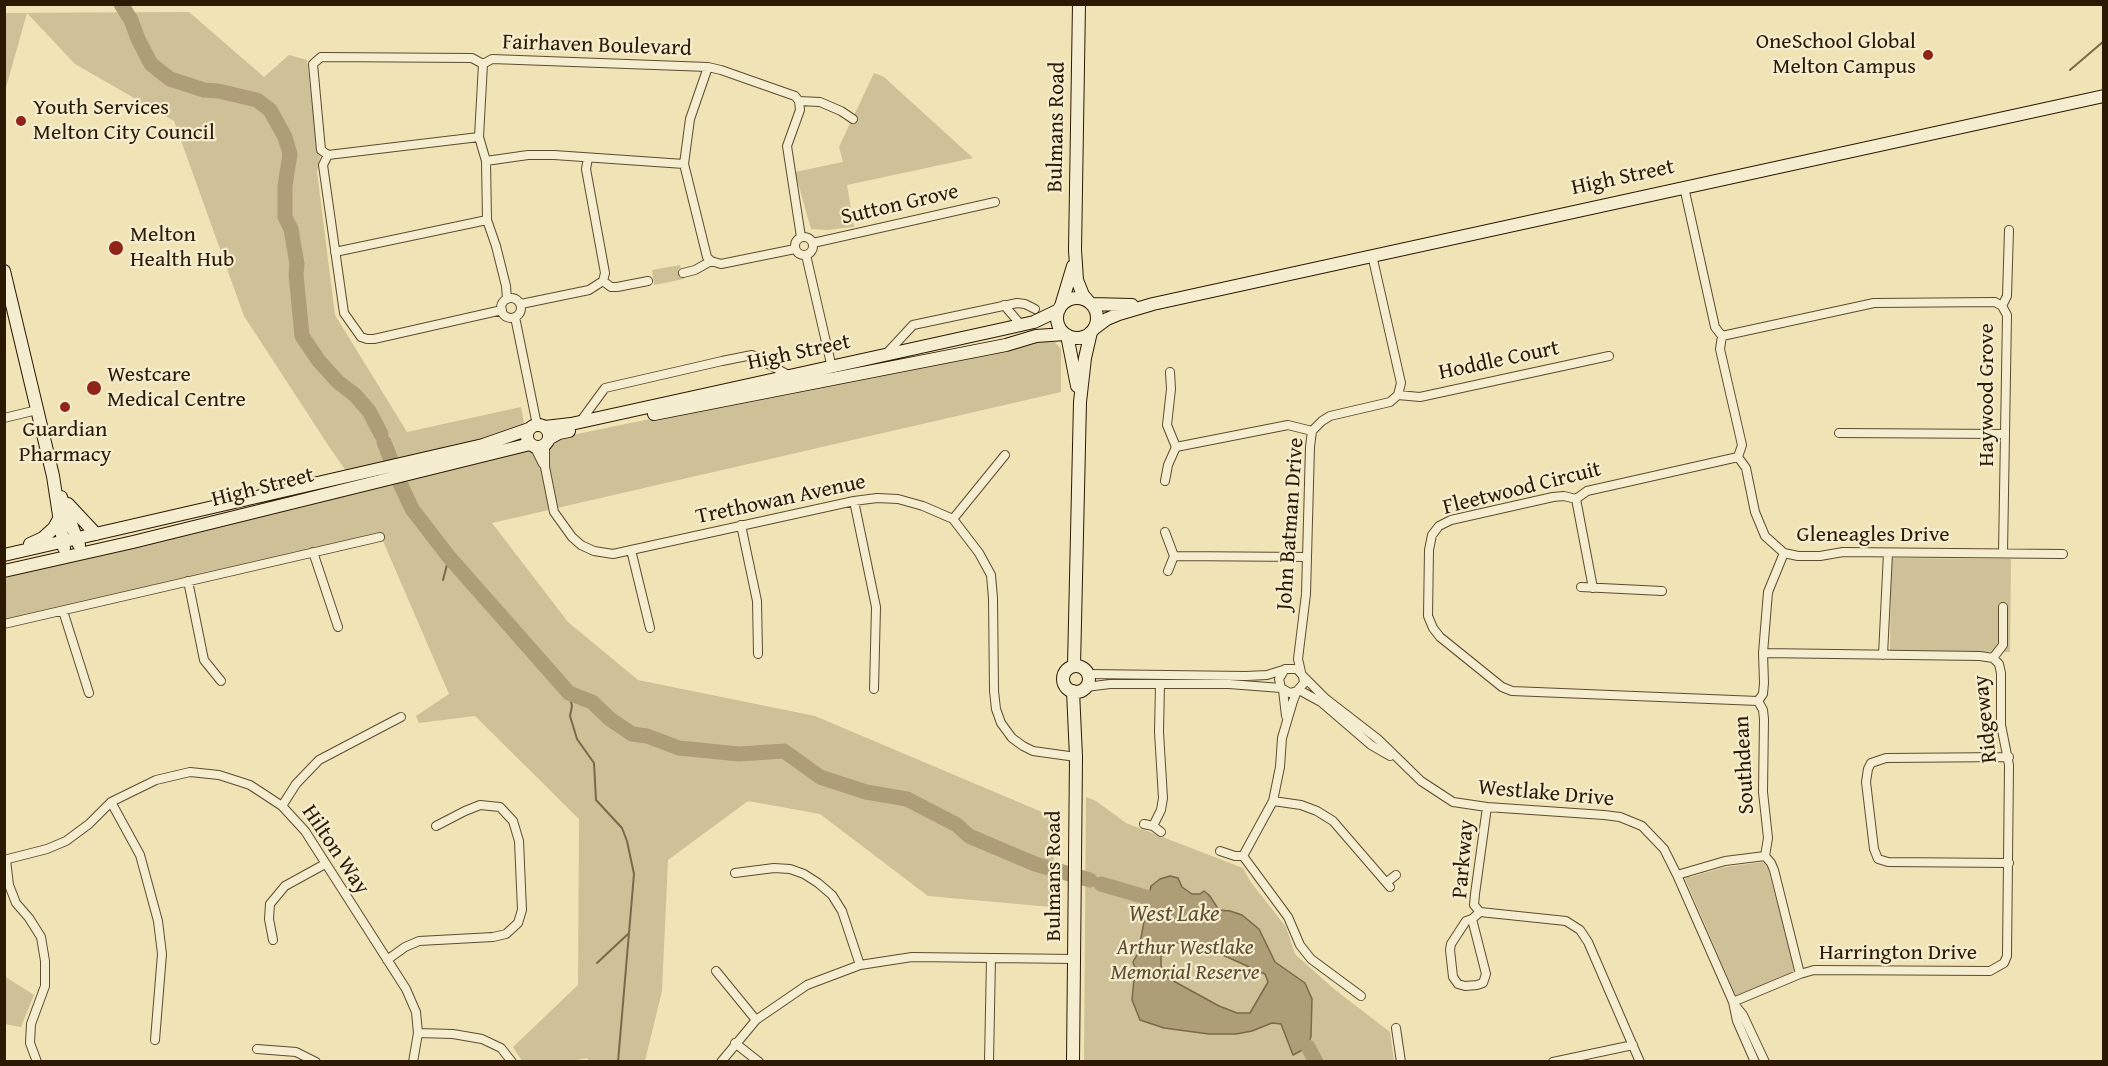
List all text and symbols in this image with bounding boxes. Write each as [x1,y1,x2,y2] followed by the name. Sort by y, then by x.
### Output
[1756,29,1916,80] place label: OneSchool Global Melton Campus
[502,30,692,62] street label: Fairhaven Boulevard
[1921,48,1935,62] marker: OneSchool Global Melton Campus
[1043,61,1071,193] street label: Bulmans Road
[33,95,215,146] place label: Youth Services Melton City Council
[14,114,28,128] marker: Youth Services Melton City Council
[1569,154,1677,202] street label: High Street
[839,179,961,231] street label: Sutton Grove
[130,222,234,274] place label: Melton Health Hub
[107,239,125,257] marker: Melton Health Hub
[1974,323,2000,467] street label: Haywood Grove
[745,329,853,377] street label: High Street
[1436,335,1562,387] street label: Hoddle Court
[107,362,246,414] place label: Westcare Medical Centre
[85,379,103,397] marker: Westcare Medical Centre
[58,400,72,414] marker: Guardian Pharmacy
[19,417,111,469] place label: Guardian Pharmacy
[1272,437,1310,611] street label: John Batman Drive
[1440,457,1604,521] street label: Fleetwood Circuit
[209,463,317,513] street label: High Street
[694,469,868,531] street label: Trethowan Avenue
[1797,522,1949,548] street label: Gleneagles Drive
[1968,674,2004,764] street label: Ridgeway
[1729,715,1761,815] street label: Southdean
[1477,775,1615,813] street label: Westlake Drive
[295,800,375,900] street label: Hilton Way
[1041,811,1067,941] street label: Bulmans Road
[1447,818,1481,900] street label: Parkway
[1128,901,1220,929] water label: West Lake
[1110,935,1260,986] park label: Arthur Westlake Memorial Reserve
[1819,940,1977,966] street label: Harrington Drive

